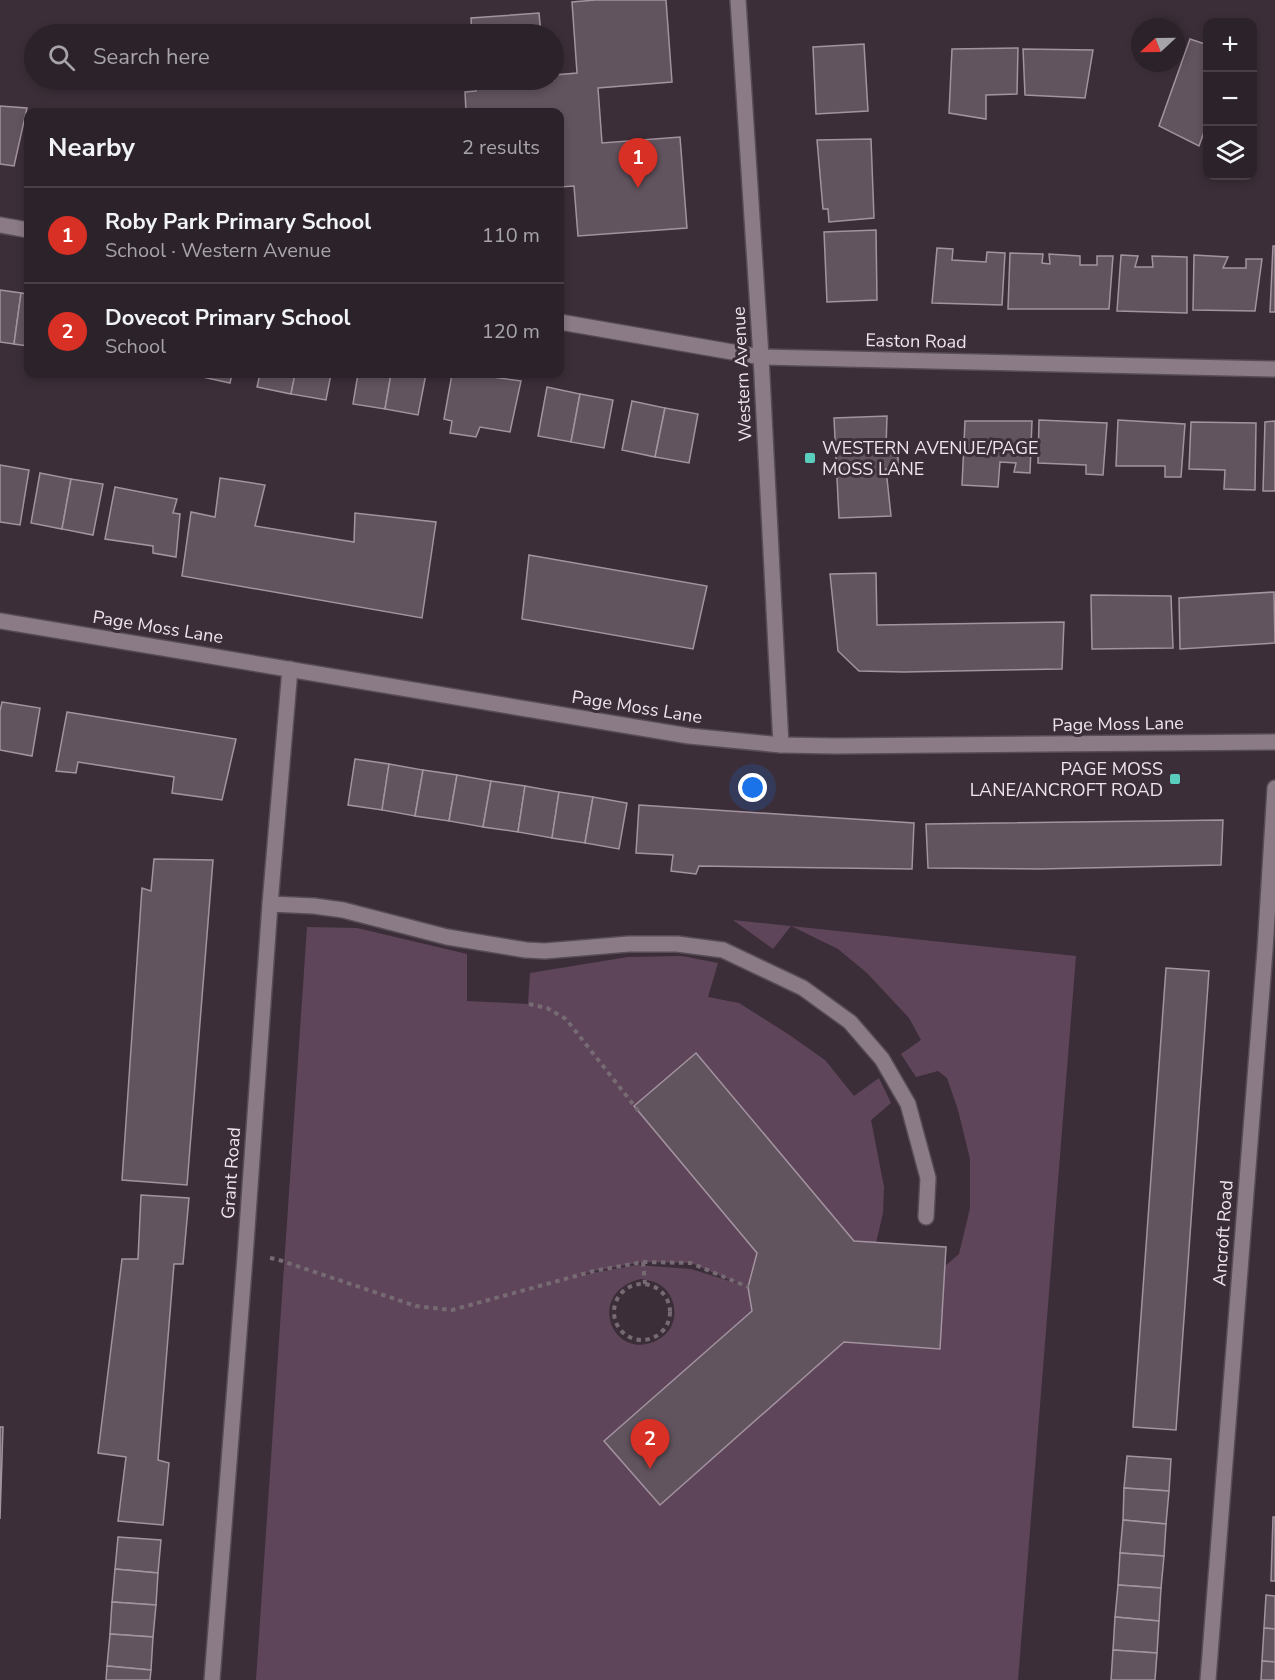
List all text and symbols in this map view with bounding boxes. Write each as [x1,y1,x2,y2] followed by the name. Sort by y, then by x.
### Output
[1131,18,1185,72] north arrow
[1203,18,1257,180] map controls
[1203,18,1257,72] button: +
[24,24,564,90] search box
[45,41,78,74] icon: search
[93,42,210,72] text: Search here
[1203,72,1257,126] button: −
[1203,126,1257,180] button: layers
[48,130,135,165] text: Nearby
[462,134,540,161] text: 2 results
[618,138,658,188] pin: 1
[105,207,371,237] text: Roby Park Primary School
[62,222,74,249] text: 1
[482,222,540,249] text: 110 m
[105,237,331,264] text: School · Western Avenue
[105,303,351,333] text: Dovecot Primary School
[726,306,758,442] street label: Western Avenue
[62,318,74,345] text: 2
[482,318,540,345] text: 120 m
[865,328,967,354] street label: Easton Road
[105,333,166,360] text: School
[822,436,1038,481] place label: WESTERN AVENUE/PAGE MOSS LANE
[803,451,817,465] marker: WESTERN AVENUE/PAGE MOSS LANE
[91,605,225,649] street label: Page Moss Lane
[570,685,704,729] street label: Page Moss Lane
[1052,711,1184,737] street label: Page Moss Lane
[970,757,1163,802] place label: PAGE MOSS LANE/ANCROFT ROAD
[1168,772,1182,786] marker: PAGE MOSS LANE/ANCROFT ROAD
[738,773,767,802] your location
[216,1126,246,1220] street label: Grant Road
[1207,1179,1239,1287] street label: Ancroft Road
[630,1420,670,1469] pin: 2

